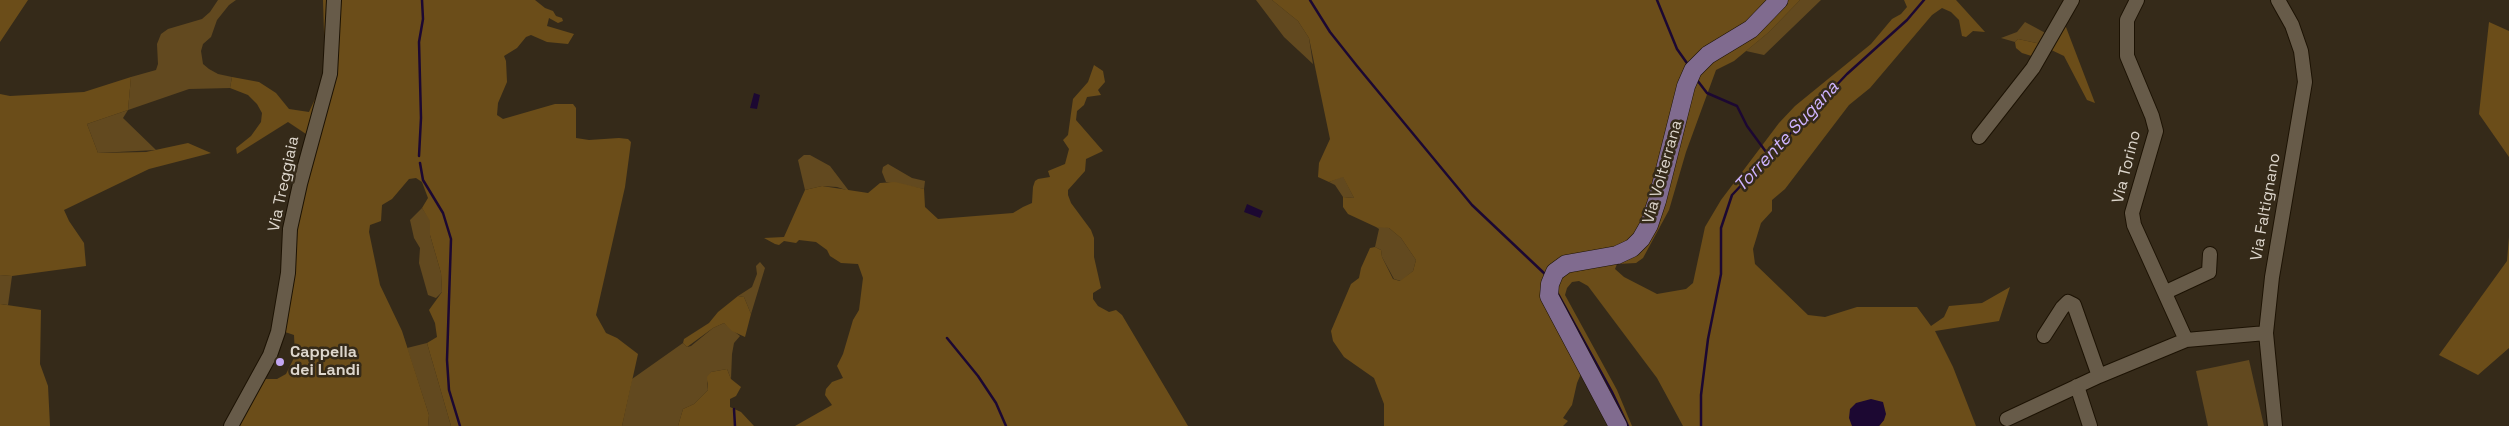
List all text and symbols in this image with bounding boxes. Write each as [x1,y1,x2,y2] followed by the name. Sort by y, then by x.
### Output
[1730,77,1844,197] water label: Torrente Sugana
[1639,118,1687,226] street label: Via Volterrana
[2109,129,2145,205] street label: Via Torino
[264,134,304,234] street label: Via Treggiaia
[2247,152,2285,262] street label: Via Faltignano
[290,343,360,381] place label: Cappella dei Landi
[274,356,286,368] marker: Cappella dei Landi

